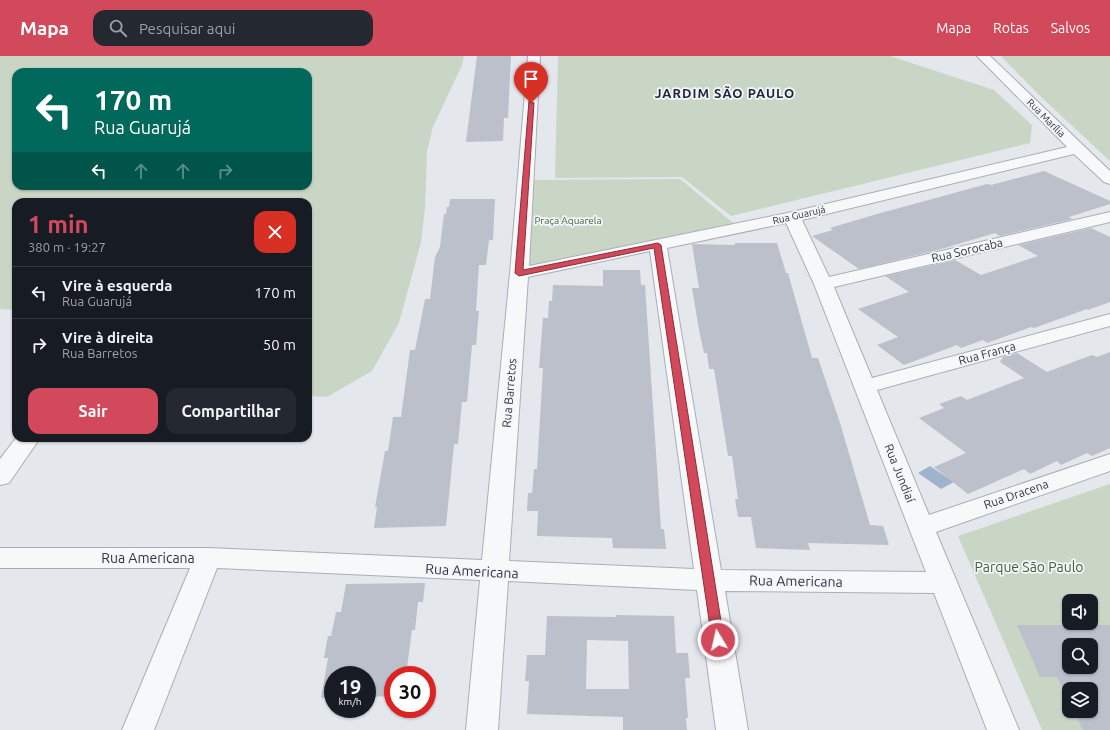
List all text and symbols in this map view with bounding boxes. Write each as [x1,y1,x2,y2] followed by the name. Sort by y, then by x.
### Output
[93,10,373,46] search box
[20,17,69,39] text: Mapa
[107,17,129,39] icon: search
[139,20,235,37] text: Pesquisar aqui
[936,20,971,36] text: Mapa
[993,20,1029,36] text: Rotas
[1051,20,1090,36] text: Salvos
[514,62,548,103] pin
[520,68,542,90] icon: arrive
[28,84,80,136] icon: left
[94,84,172,115] text: 170 m
[655,85,795,100] district label: JARDIM SÃO PAULO
[1025,97,1067,139] street label: Rua Marília
[94,117,191,137] text: Rua Guarujá
[88,160,110,182] icon: left
[130,160,152,182] icon: ahead
[172,160,194,182] icon: ahead
[214,160,236,182] icon: right
[771,204,827,226] street label: Rua Guarujá
[28,211,89,238] text: 1 min
[254,211,296,253] button: close
[534,215,602,226] park label: Praça Aquarela
[930,235,1004,265] street label: Rua Sorocaba
[28,240,106,254] text: 380 m · 19:27
[62,277,172,294] text: Vire à esquerda
[28,282,50,304] icon: left
[254,284,296,301] text: 170 m
[62,294,132,308] text: Rua Guarujá
[62,329,154,346] text: Vire à direita
[28,334,50,356] icon: right
[263,336,296,353] text: 50 m
[957,339,1017,367] street label: Rua França
[62,346,137,360] text: Rua Barretos
[499,358,519,428] street label: Rua Barretos
[28,388,158,434] button: Sair
[166,388,296,434] button: Compartilhar
[882,442,918,505] street label: Rua Jundiaí
[982,477,1050,511] street label: Rua Dracena
[101,550,195,566] street label: Rua Americana
[974,559,1084,575] park label: Parque São Paulo
[425,561,519,581] street label: Rua Americana
[749,572,843,590] street label: Rua Americana
[1062,594,1098,718] map controls
[1062,594,1098,630] button: sound
[697,619,739,661] position arrow
[1062,638,1098,674] button: search
[384,666,436,718] speed limit sign: 30
[339,675,361,698] text: 19
[1062,682,1098,718] button: layers
[338,696,362,707] text: km/h

